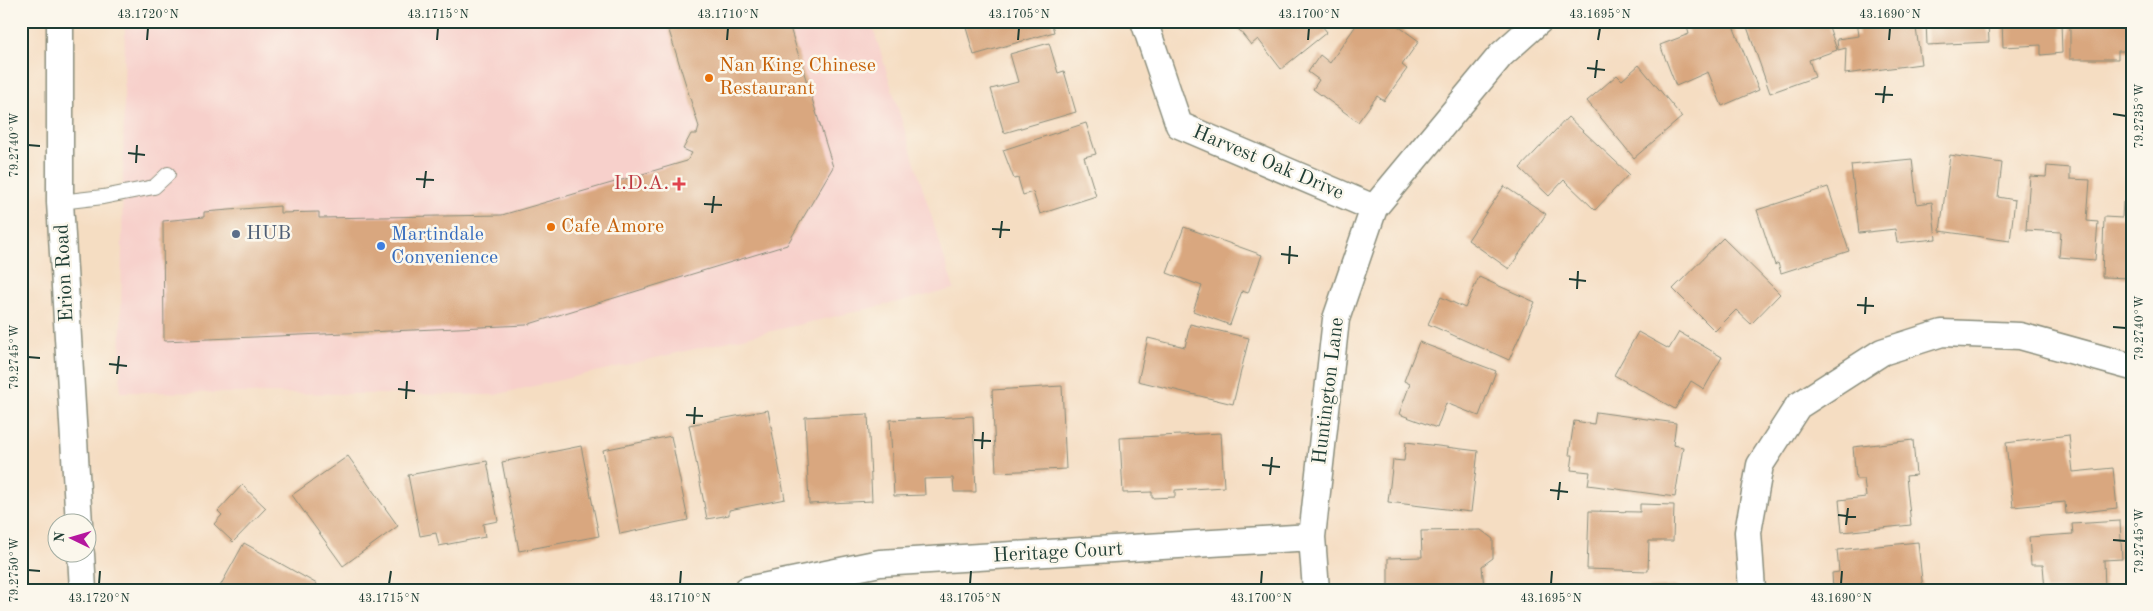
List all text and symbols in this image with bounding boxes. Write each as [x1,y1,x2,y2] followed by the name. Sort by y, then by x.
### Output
[407,8,469,21] text: 43.1715°N
[988,8,1050,21] text: 43.1705°N
[1569,8,1631,21] text: 43.1695°N
[117,9,179,21] text: 43.1720°N
[697,9,759,21] text: 43.1710°N
[1278,9,1340,21] text: 43.1700°N
[1859,9,1921,21] text: 43.1690°N
[719,56,876,99] place label: Nan King Chinese Restaurant
[703,72,715,84] marker: Nan King Chinese Restaurant
[2133,83,2146,148] text: 79.2735°W
[9,112,21,177] text: 79.2740°W
[1190,122,1346,204] street label: Harvest Oak Drive
[613,174,669,194] place label: I.D.A.
[673,178,685,190] marker: I.D.A.
[561,217,664,237] place label: Cafe Amore
[545,221,557,233] marker: Cafe Amore
[52,223,78,323] street label: Erion Road
[246,224,291,244] place label: HUB
[391,225,498,268] place label: Martindale Convenience
[230,228,242,240] marker: HUB
[375,240,387,252] marker: Martindale Convenience
[2134,295,2146,360] text: 79.2740°W
[1310,316,1348,466] street label: Huntington Lane
[8,324,21,389] text: 79.2745°W
[2133,508,2146,573] text: 79.2745°W
[48,514,98,564] north arrow
[53,531,68,543] text: N
[8,537,21,602] text: 79.2750°W
[992,540,1124,566] street label: Heritage Court
[358,592,420,605] text: 43.1715°N
[939,592,1001,605] text: 43.1705°N
[1520,592,1582,605] text: 43.1695°N
[68,593,130,605] text: 43.1720°N
[649,593,711,605] text: 43.1710°N
[1230,593,1292,605] text: 43.1700°N
[1810,593,1872,605] text: 43.1690°N

